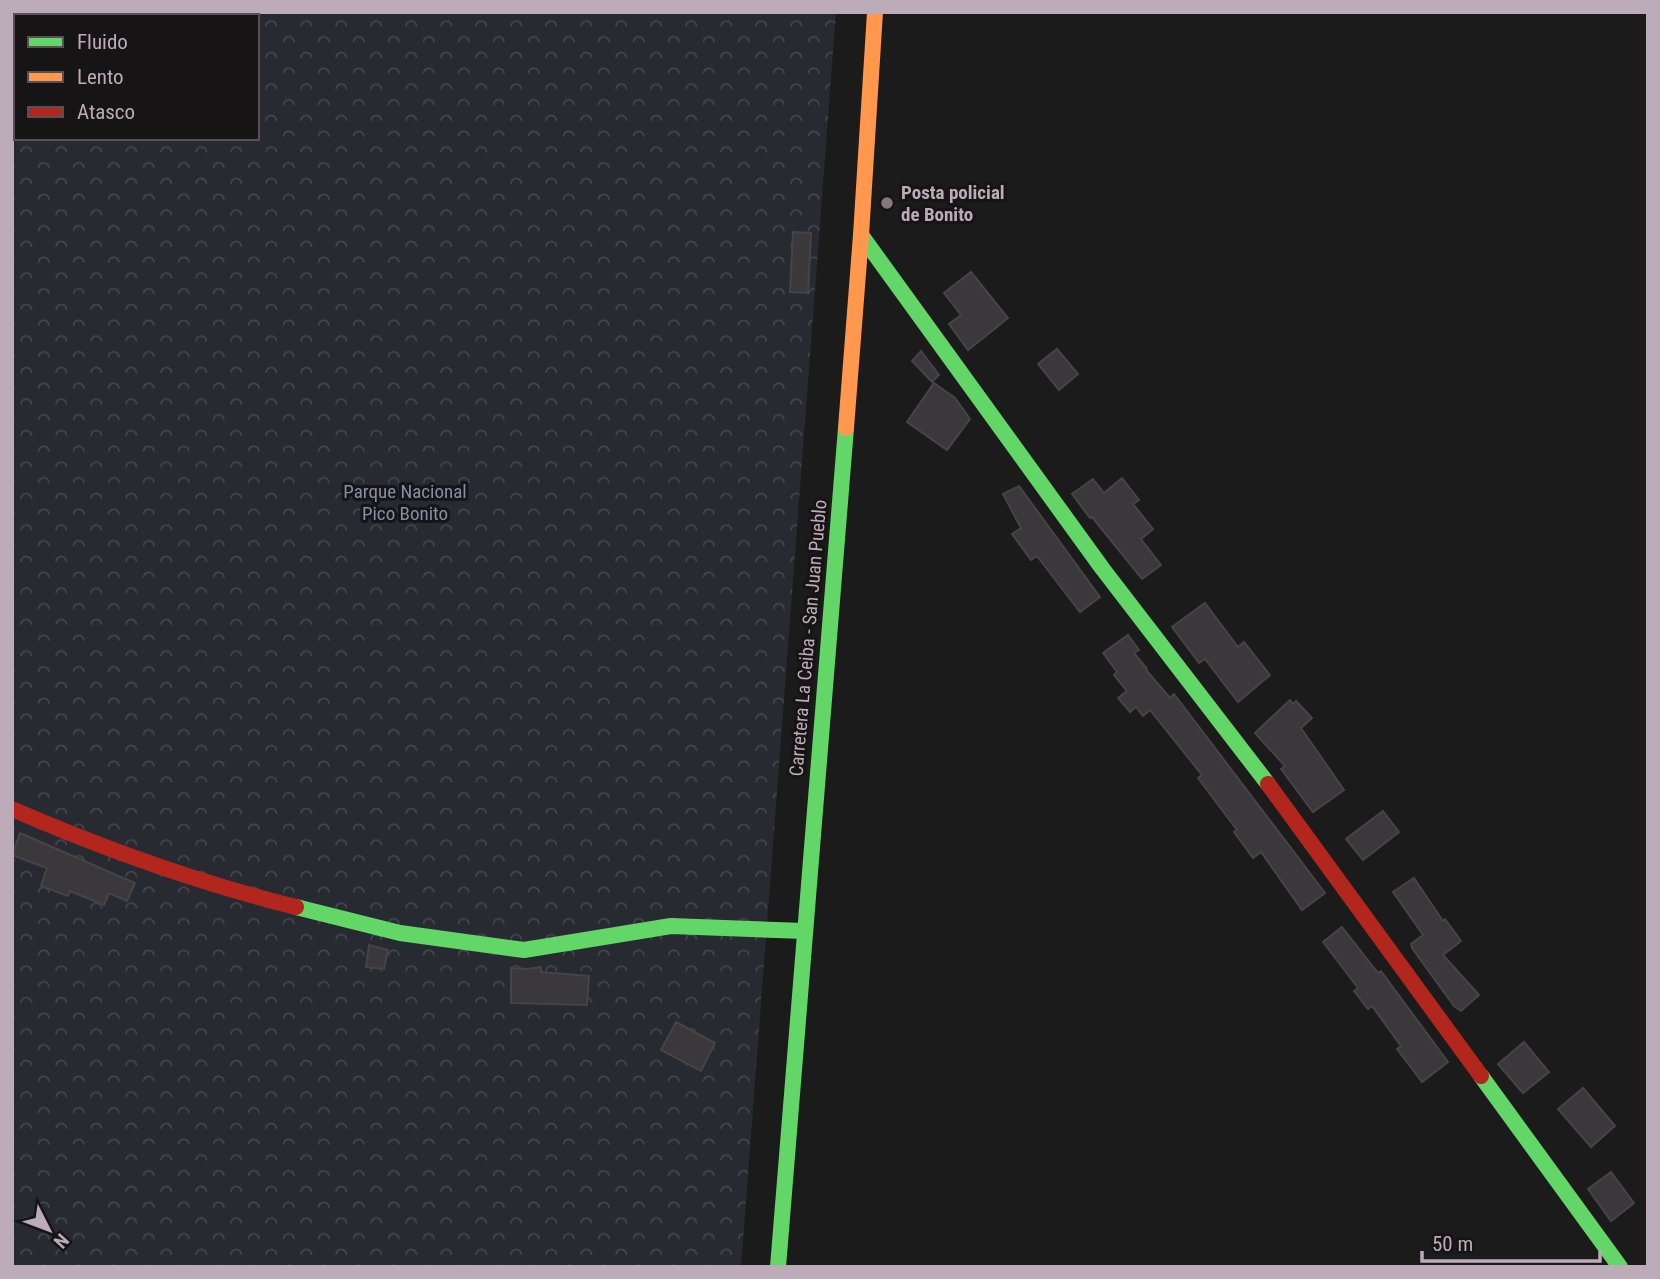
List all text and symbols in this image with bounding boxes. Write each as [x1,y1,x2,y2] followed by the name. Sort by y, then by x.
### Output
[14,14,259,140] legend
[77,30,128,54] text: Fluido
[77,65,124,89] text: Lento
[77,100,135,124] text: Atasco
[901,181,1005,226] place label: Posta policial de Bonito
[879,195,895,211] marker: Posta policial de Bonito
[343,480,467,525] park label: Parque Nacional Pico Bonito
[784,499,832,777] street label: Carretera La Ceiba - San Juan Pueblo
[14,1195,84,1265] north arrow
[1422,1220,1600,1264] scale bar
[49,1229,74,1253] text: N
[1432,1232,1473,1256] text: 50 m

